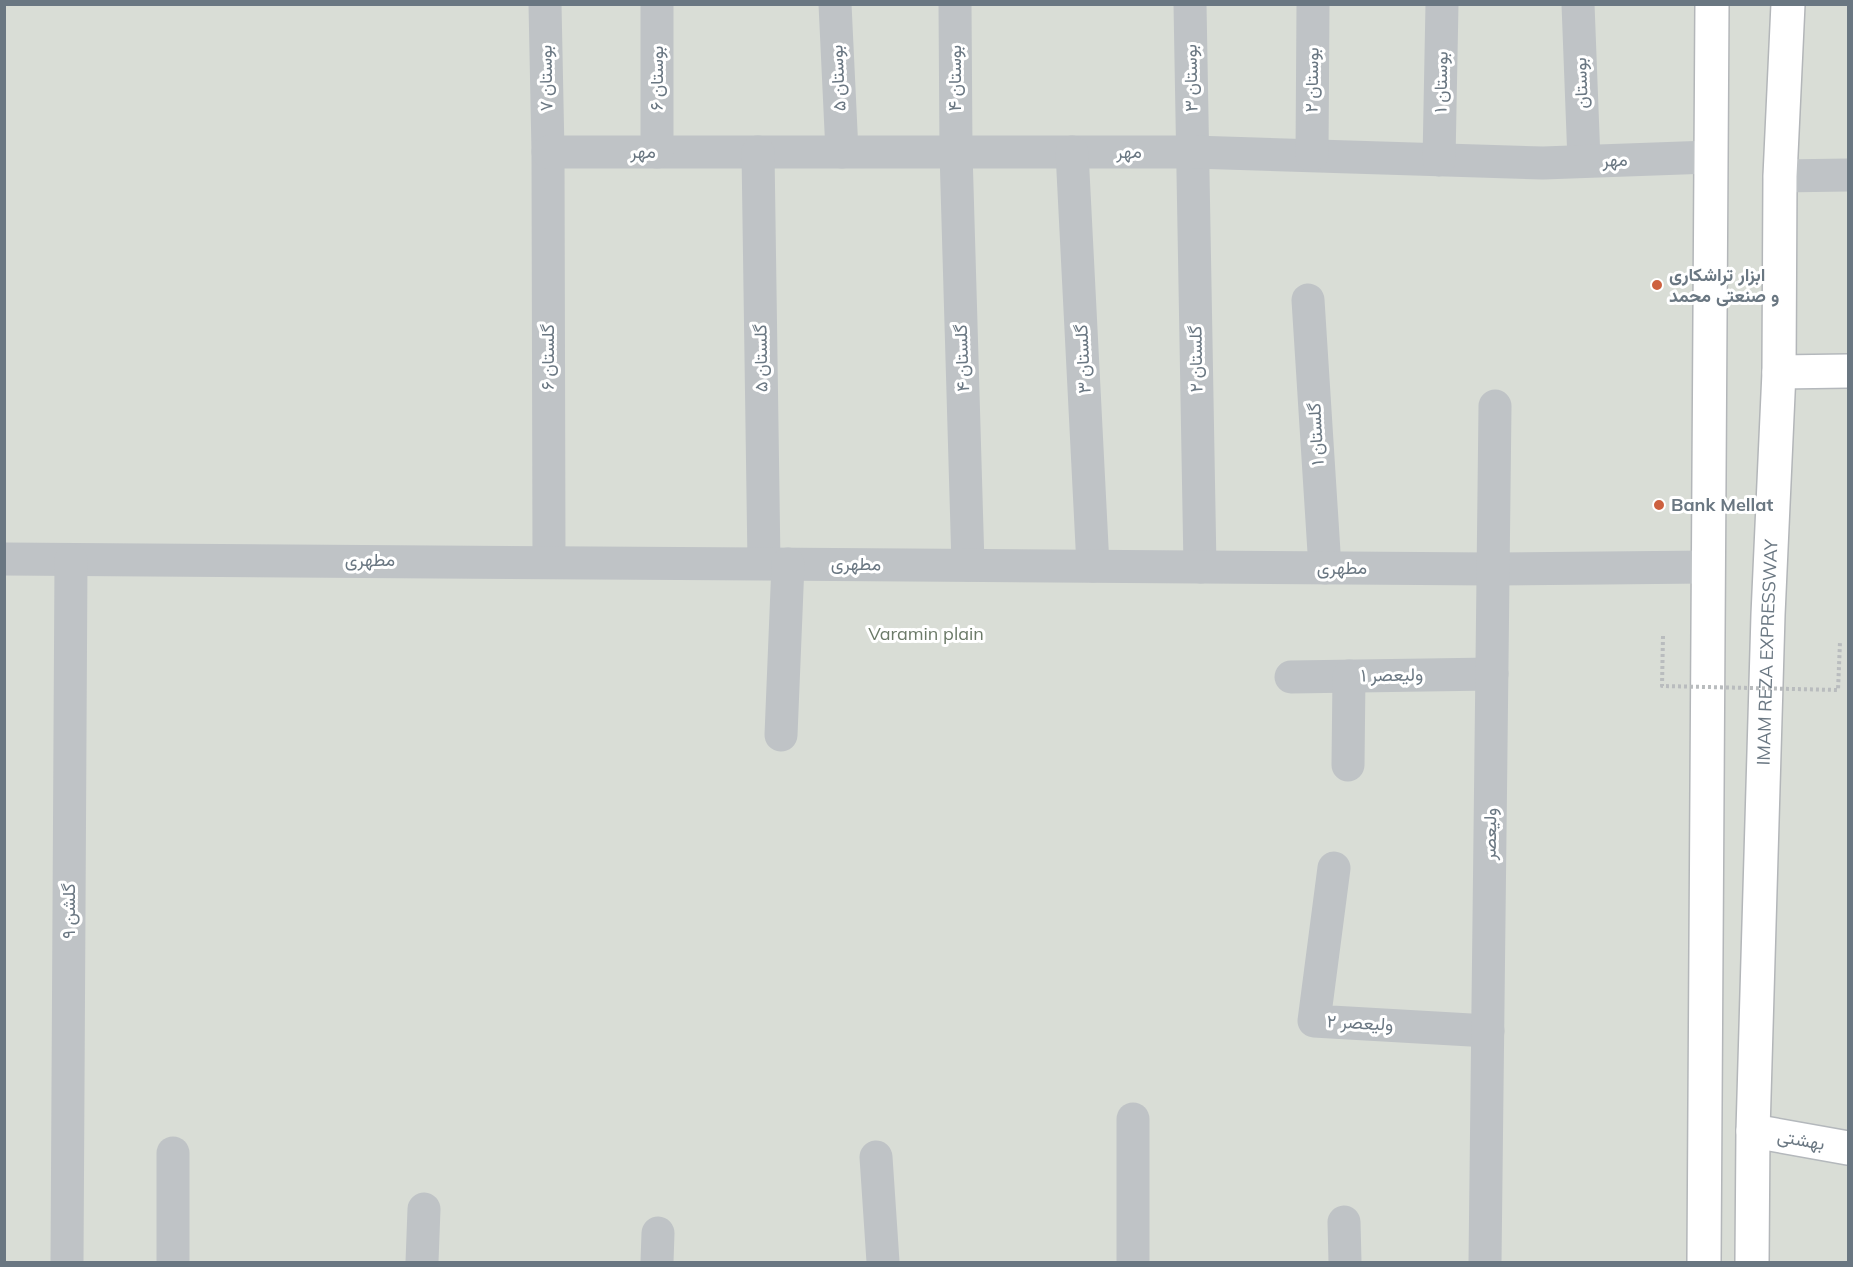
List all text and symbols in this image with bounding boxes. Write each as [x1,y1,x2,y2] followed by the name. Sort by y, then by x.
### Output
[824,44,851,112] street label: بوستان ۵
[1178,44,1203,112] street label: بوستان ۳
[533,45,558,112] street label: بوستان ۷
[943,45,966,111] street label: بوستان ۴
[645,46,668,110] street label: بوستان ۶
[1299,47,1324,113] street label: بوستان ۲
[1428,51,1453,113] street label: بوستان ۱
[1568,57,1593,109] street label: بوستان
[629,140,656,163] street label: مهر
[1115,140,1142,163] street label: مهر
[1601,148,1628,171] street label: مهر
[1669,263,1779,307] place label: ابزار تراشکاری و صنعتی محمد
[1650,278,1664,292] marker: ابزار تراشکاری و صنعتی محمد
[536,324,559,390] street label: گلستان ۶
[748,324,773,392] street label: گلستان ۵
[949,324,974,392] street label: گلستان ۴
[1069,324,1096,394] street label: گلستان ۳
[1183,325,1208,393] street label: گلستان ۲
[1302,402,1329,466] street label: گلستان ۱
[1671,493,1773,516] place label: Bank Mellat
[1652,498,1666,512] marker: Bank Mellat
[1752,538,1782,766] street label: IMAM REZA EXPRESSWAY
[345,548,395,571] street label: مطهری
[831,552,881,575] street label: مطهری
[1317,556,1367,579] street label: مطهری
[868,622,984,645] park label: Varamin plain
[1361,662,1423,687] street label: ولیعصر ۱
[1478,808,1501,861] street label: ولیعصر
[57,883,80,939] street label: گلشن ۹
[1326,1009,1394,1036] street label: ولیعصر ۲
[1776,1124,1827,1155] street label: بهشتی

